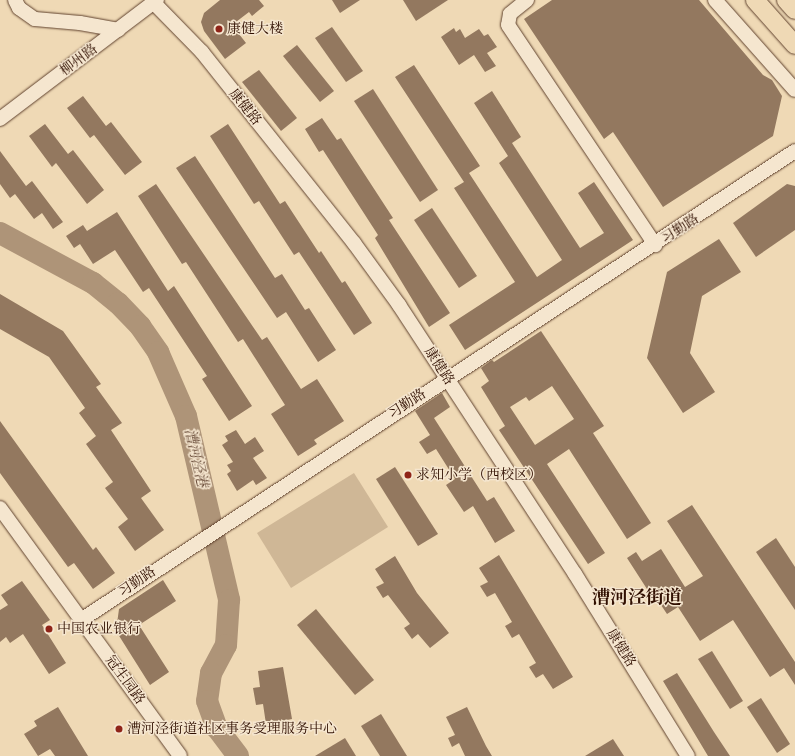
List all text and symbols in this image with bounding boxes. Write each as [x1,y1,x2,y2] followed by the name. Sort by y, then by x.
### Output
[227,21,283,37] place label: 康健大楼
[214,24,224,34] marker: 康健大楼
[57,41,101,79] street label: 柳州路
[225,85,265,129] street label: 康健路
[658,211,702,247] street label: 习勤路
[421,344,457,388] street label: 康健路
[385,386,429,422] street label: 习勤路
[180,427,212,489] water label: 漕河泾港
[416,467,542,483] place label: 求知小学（西校区）
[403,470,413,480] marker: 求知小学（西校区）
[115,563,159,601] street label: 习勤路
[592,587,682,609] district label: 漕河泾街道
[57,621,141,637] place label: 中国农业银行
[44,624,54,634] marker: 中国农业银行
[603,626,639,670] street label: 康健路
[102,652,148,708] street label: 冠生园路
[127,721,337,737] place label: 漕河泾街道社区事务受理服务中心
[114,724,124,734] marker: 漕河泾街道社区事务受理服务中心

